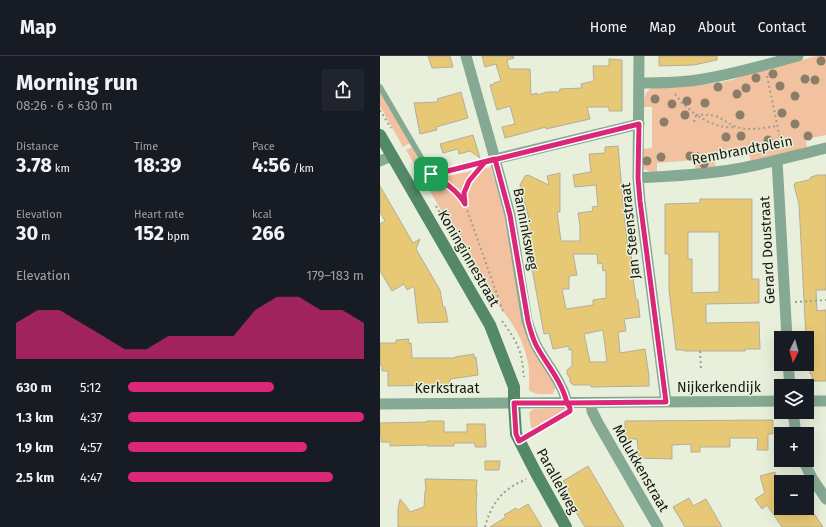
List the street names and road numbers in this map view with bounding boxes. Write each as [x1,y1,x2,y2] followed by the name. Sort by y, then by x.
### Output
[690,132,794,169] street label: Rembrandtplein
[617,181,644,280] street label: Jan Steenstraat
[509,187,542,272] street label: Banninksweg
[756,195,779,304] street label: Gerard Doustraat
[434,207,504,310] street label: Koninginnestraat
[677,379,762,396] street label: Nijkerkendijk
[415,380,480,397] street label: Kerkstraat
[609,422,673,516] street label: Molukkenstraat
[533,446,583,518] street label: Parallelweg

